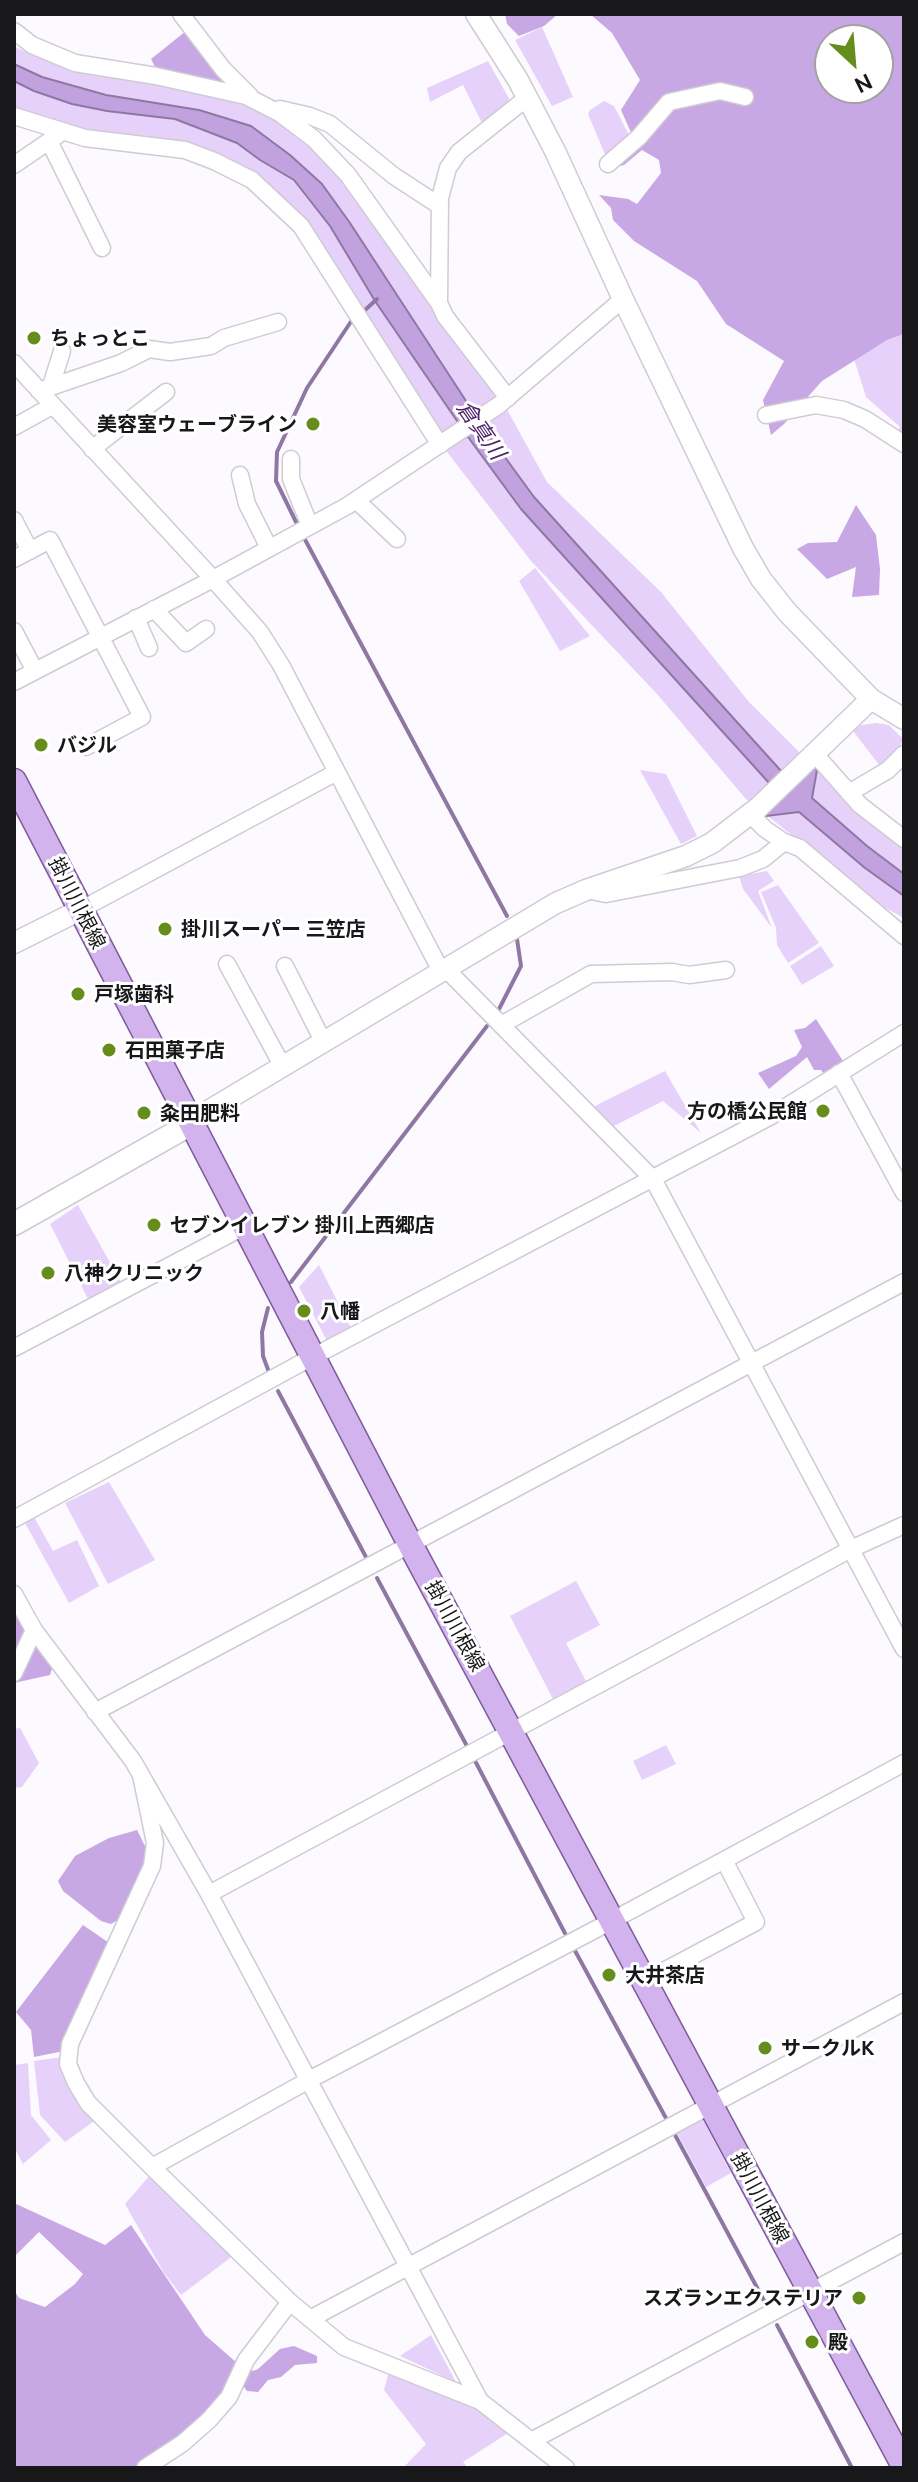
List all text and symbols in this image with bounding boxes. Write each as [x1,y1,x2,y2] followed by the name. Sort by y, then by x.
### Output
[814,24,894,104] north arrow
[851,69,877,99] text: N
[50,326,150,350] place label: ちょっとこ
[25,329,43,347] marker: ちょっとこ
[451,395,511,465] water label: 倉真川
[97,412,297,436] place label: 美容室ウェーブライン
[304,415,322,433] marker: 美容室ウェーブライン
[57,733,117,757] place label: バジル
[32,736,50,754] marker: バジル
[44,853,110,953] street label: 掛川川根線
[181,917,366,941] place label: 掛川スーパー 三笠店
[156,920,174,938] marker: 掛川スーパー 三笠店
[94,982,174,1006] place label: 戸塚歯科
[69,985,87,1003] marker: 戸塚歯科
[125,1038,225,1062] place label: 石田菓子店
[100,1041,118,1059] marker: 石田菓子店
[687,1099,807,1123] place label: 方の橋公民館
[160,1101,240,1125] place label: 粂田肥料
[814,1102,832,1120] marker: 方の橋公民館
[135,1104,153,1122] marker: 粂田肥料
[170,1213,435,1237] place label: セブンイレブン 掛川上西郷店
[145,1216,163,1234] marker: セブンイレブン 掛川上西郷店
[64,1261,204,1285] place label: 八神クリニック
[39,1264,57,1282] marker: 八神クリニック
[320,1299,360,1323] place label: 八幡
[295,1302,313,1320] marker: 八幡
[420,1576,490,1676] street label: 掛川川根線
[625,1963,705,1987] place label: 大井茶店
[600,1966,618,1984] marker: 大井茶店
[781,2036,874,2060] place label: サークルK
[756,2039,774,2057] marker: サークルK
[726,2148,794,2248] street label: 掛川川根線
[643,2286,843,2310] place label: スズランエクステリア
[850,2289,868,2307] marker: スズランエクステリア
[828,2330,848,2354] place label: 殿
[803,2333,821,2351] marker: 殿

